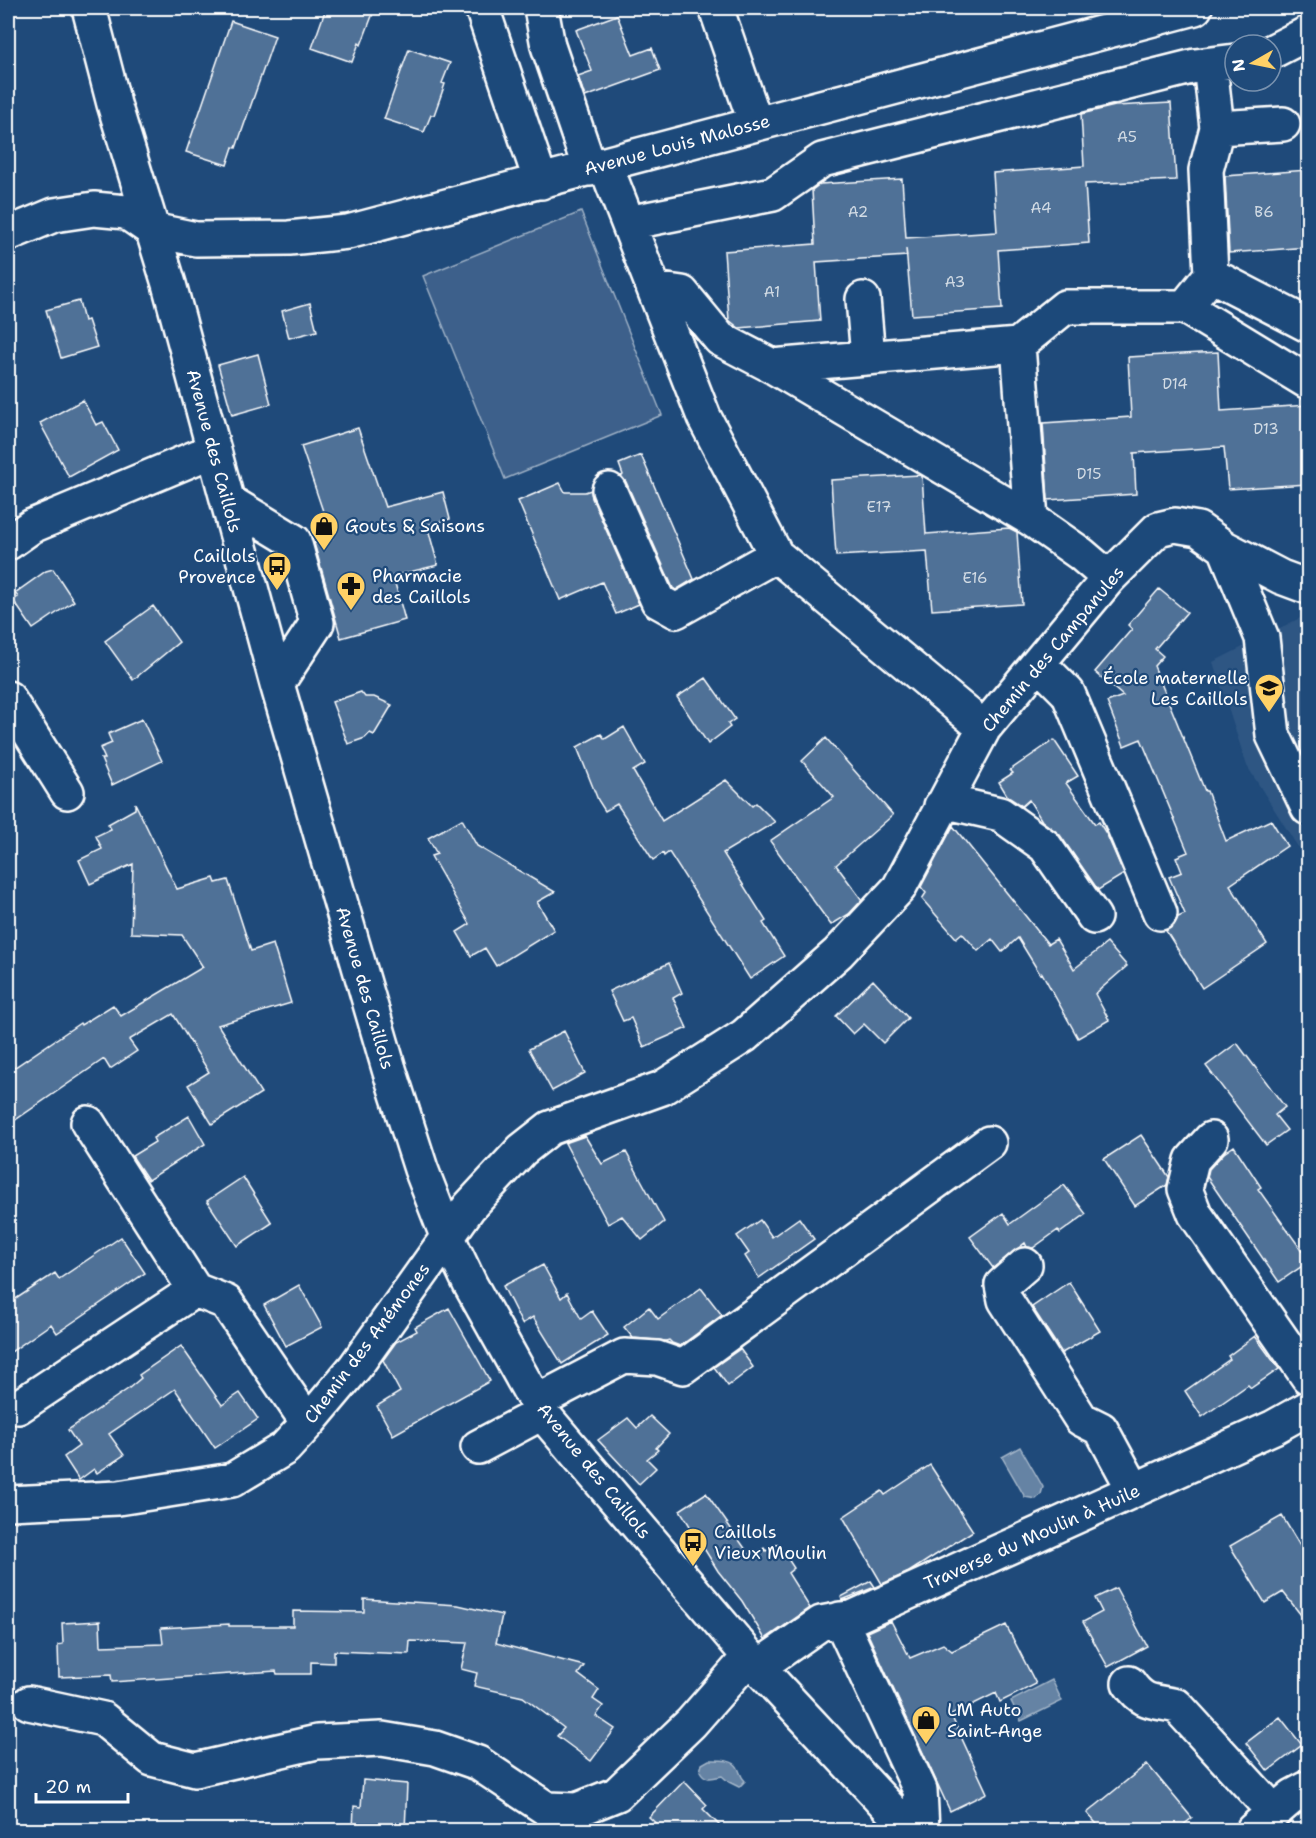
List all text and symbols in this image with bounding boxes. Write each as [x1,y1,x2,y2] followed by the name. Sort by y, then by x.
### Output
[1223,33,1283,93] north arrow
[1227,57,1250,73] text: N
[581,109,773,181] street label: Avenue Louis Malosse
[1117,127,1137,147] house number: A5
[1030,198,1052,218] house number: A4
[848,202,868,222] house number: A2
[1254,202,1274,222] house number: B6
[945,272,965,292] house number: A3
[764,282,780,302] house number: A1
[181,367,247,535] street label: Avenue des Caillols
[1162,374,1188,394] house number: D14
[1253,419,1279,439] house number: D13
[1077,464,1101,484] house number: D15
[867,497,891,517] house number: E17
[308,510,340,552] shop icon: Gouts & Saisons
[345,514,485,538] place label: Gouts & Saisons
[178,544,256,589] place label: Caillols Provence
[261,550,293,592] bus stop icon: Caillols Provence
[976,561,1130,737] street label: Chemin des Campanules
[372,564,471,609] place label: Pharmacie des Caillols
[962,568,988,588] house number: E16
[335,570,367,612] pharmacy icon: Pharmacie des Caillols
[1103,666,1248,711] place label: École maternelle Les Caillols
[1253,672,1285,714] school or university icon: École maternelle Les Caillols
[330,904,400,1072] street label: Avenue des Caillols
[299,1258,435,1428] street label: Chemin des Anémones
[532,1398,656,1544] street label: Avenue des Caillols
[920,1478,1144,1596] street label: Traverse du Moulin à Huile
[714,1520,827,1565] place label: Caillols Vieux Moulin
[677,1526,709,1568] bus stop icon: Caillols Vieux Moulin
[947,1698,1043,1743] place label: LM Auto Saint-Ange
[910,1704,942,1746] shop icon: LM Auto Saint-Ange
[36,1766,128,1804] scale bar
[45,1775,91,1799] text: 20 m

